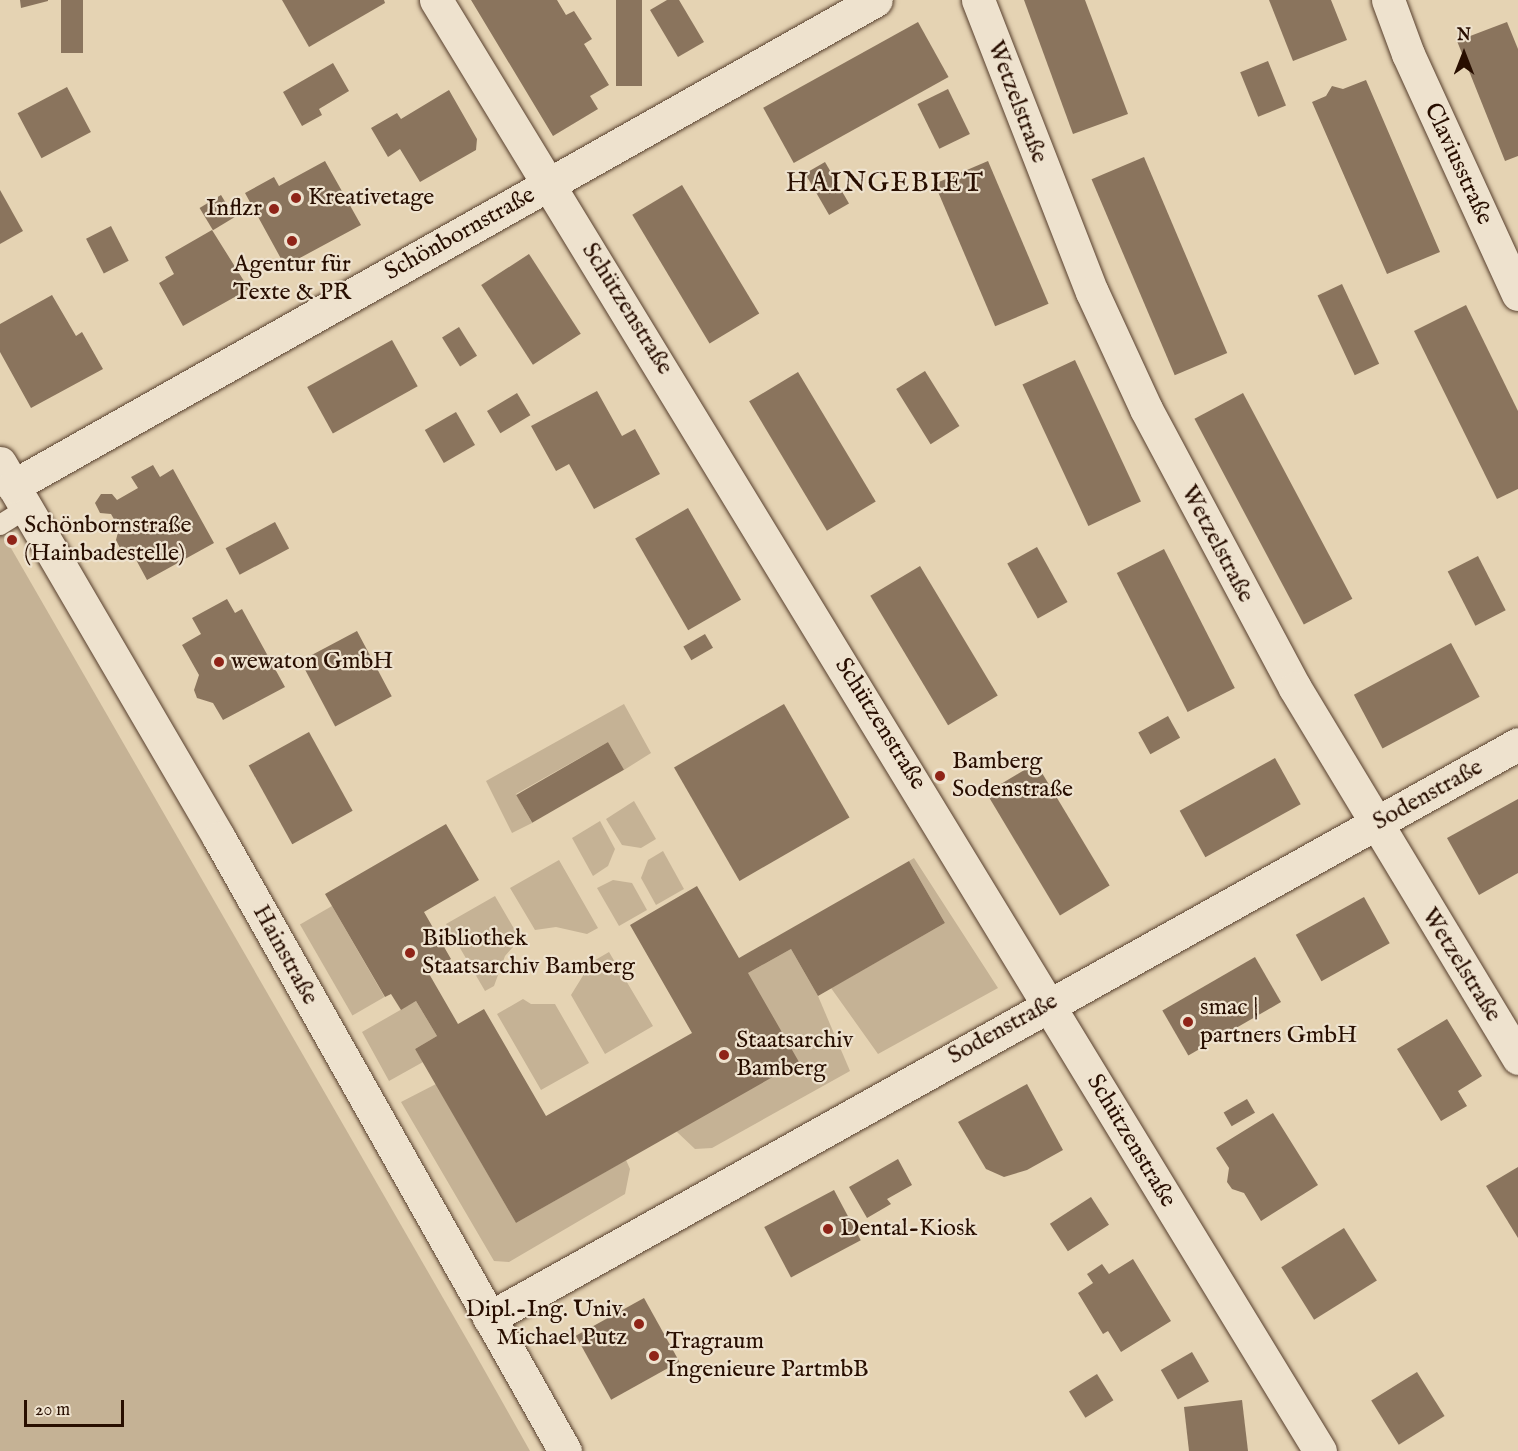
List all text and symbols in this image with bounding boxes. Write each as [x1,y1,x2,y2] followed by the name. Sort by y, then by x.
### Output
[1434,24,1494,84] north arrow
[1457,26,1471,46] text: N
[980,37,1054,167] street label: Wetzelstraße
[1417,99,1499,229] street label: Claviusstraße
[786,169,984,201] district label: HAINGEBIET
[380,181,540,287] street label: Schönbornstraße
[308,184,434,212] place label: Kreativetage
[289,191,303,205] marker: Kreativetage
[206,195,262,223] place label: Inflzr
[267,202,281,216] marker: Inflzr
[285,234,299,248] marker: Agentur für Texte & PR
[575,238,679,380] street label: Schützenstraße
[233,251,351,307] place label: Agentur für Texte & PR
[1174,480,1260,608] street label: Wetzelstraße
[24,512,191,568] place label: Schönbornstraße (Hainbadestelle)
[5,533,19,547] marker: Schönbornstraße (Hainbadestelle)
[231,648,393,676] place label: wewaton GmbH
[828,653,932,795] street label: Schützenstraße
[212,655,226,669] marker: wewaton GmbH
[952,748,1073,804] place label: Bamberg Sodenstraße
[1368,753,1488,837] street label: Sodenstraße
[933,769,947,783] marker: Bamberg Sodenstraße
[246,900,324,1010] street label: Hainstraße
[1415,903,1507,1027] street label: Wetzelstraße
[422,925,635,981] place label: Bibliothek Staatsarchiv Bamberg
[403,946,417,960] marker: Bibliothek Staatsarchiv Bamberg
[943,987,1063,1071] street label: Sodenstraße
[1200,994,1357,1050] place label: smac | partners GmbH
[1181,1015,1195,1029] marker: smac | partners GmbH
[736,1027,853,1083] place label: Staatsarchiv Bamberg
[717,1048,731,1062] marker: Staatsarchiv Bamberg
[1080,1069,1182,1213] street label: Schützenstraße
[840,1215,977,1243] place label: Dental-Kiosk
[821,1222,835,1236] marker: Dental-Kiosk
[465,1296,627,1352] place label: Dipl.-Ing. Univ. Michael Putz
[632,1317,646,1331] marker: Dipl.-Ing. Univ. Michael Putz
[666,1328,869,1384] place label: Tragraum Ingenieure PartmbB
[647,1349,661,1363] marker: Tragraum Ingenieure PartmbB
[27,1388,128,1426] scale bar
[35,1399,70,1422] text: 20 m

